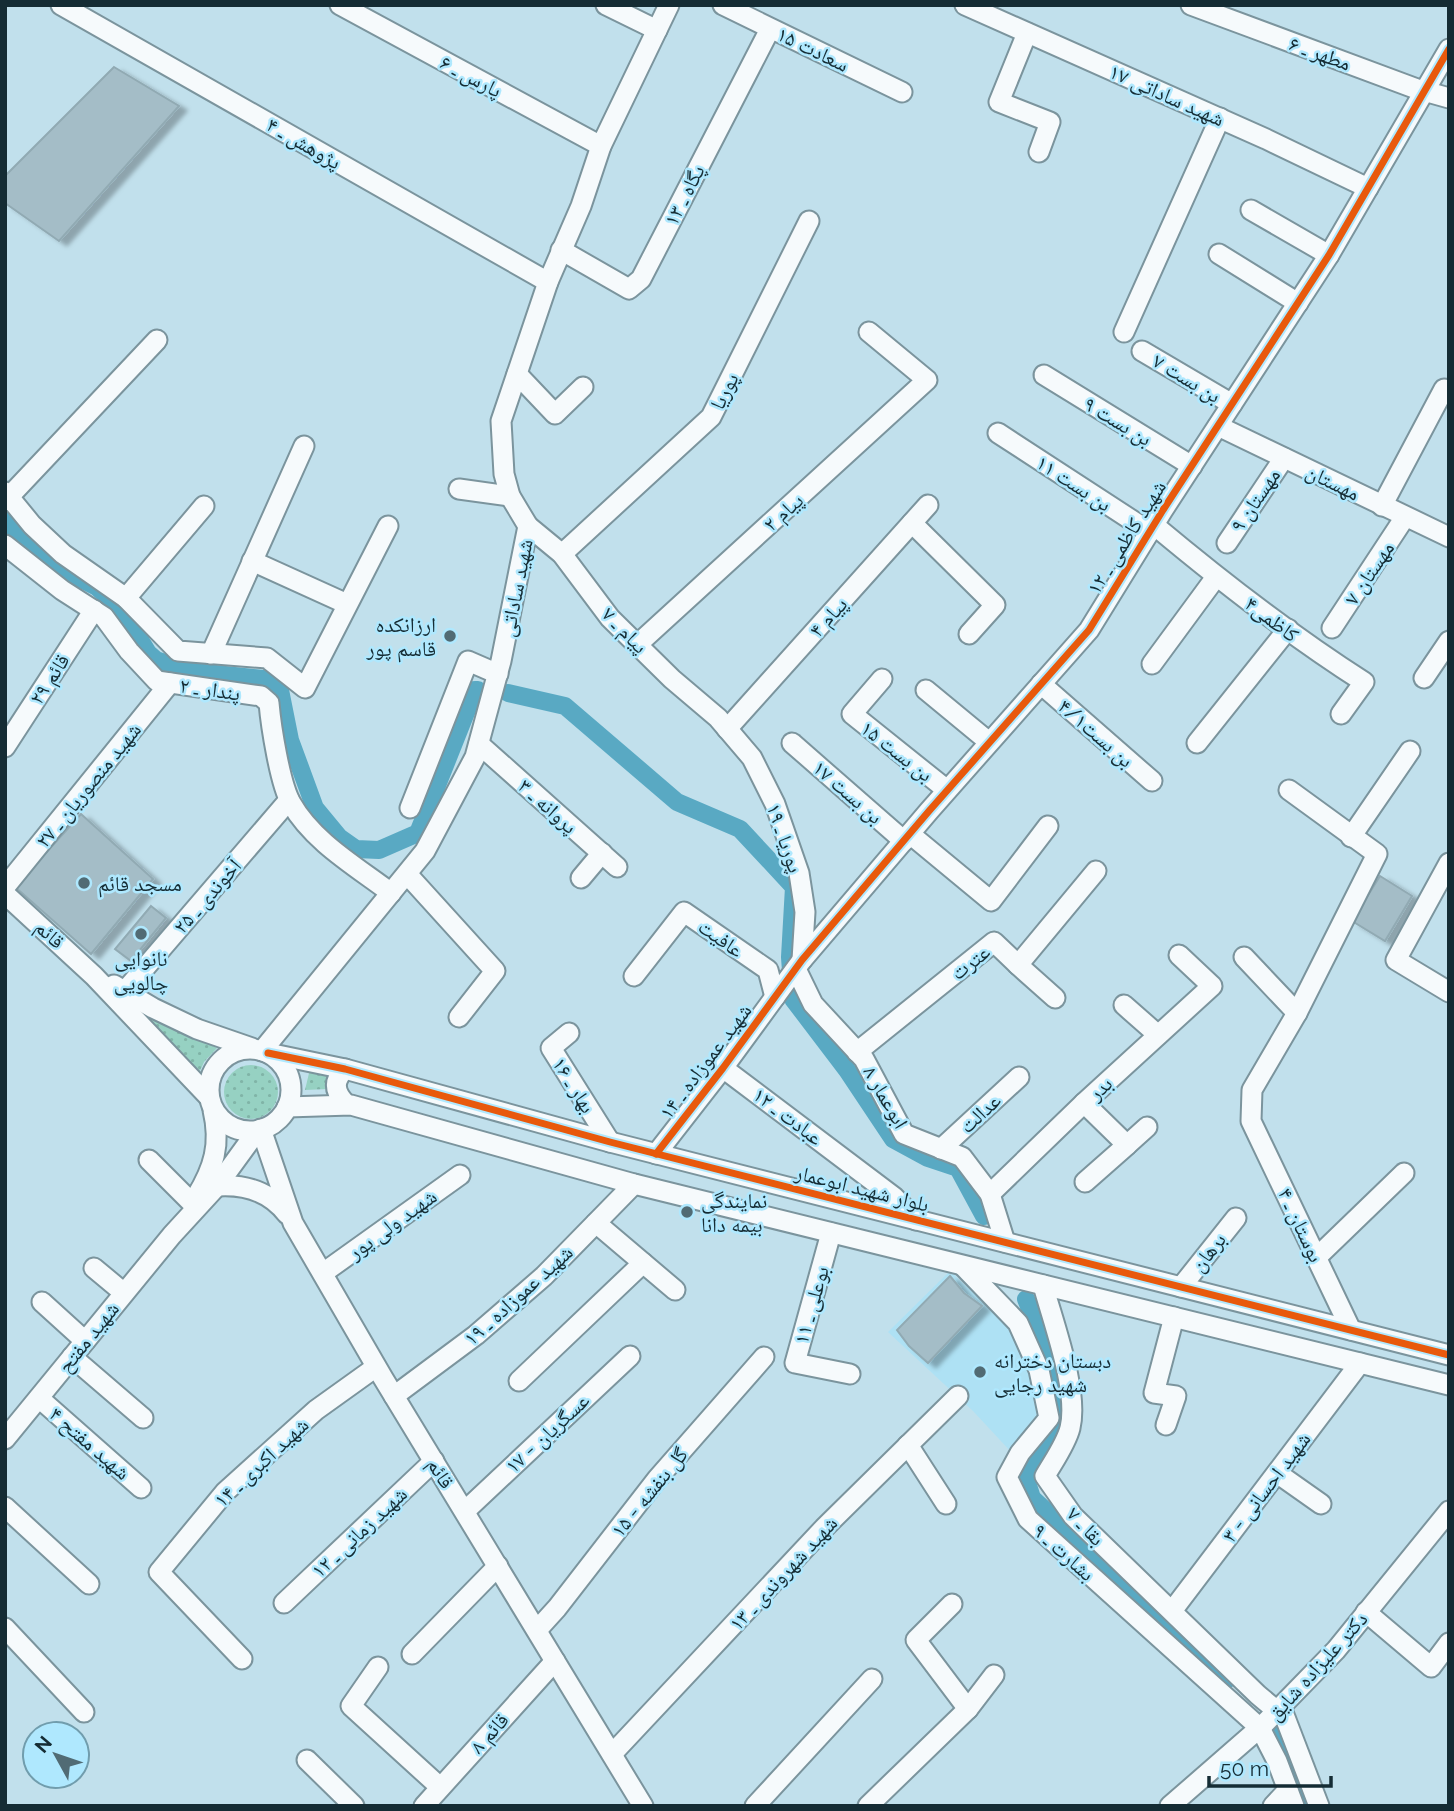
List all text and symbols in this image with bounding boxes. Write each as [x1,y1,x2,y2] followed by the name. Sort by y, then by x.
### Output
[773,21,853,77] street label: سعادت ۱۵
[1286,30,1354,76] street label: مطهر ـ ۶
[435,49,506,104] street label: پارس ـ ۶
[1105,58,1228,132] street label: شهید ساداتی ۱۷
[262,112,346,175] street label: پژوهش ـ ۴
[658,160,710,230] street label: پگاه ـ ۱۳
[1148,348,1226,409] street label: بن بست ۷
[704,369,744,414] street label: پوریا
[1079,391,1157,452] street label: بن بست ۹
[1031,450,1116,517] street label: بن بست ۱۱
[1302,458,1364,506] street label: مهستان
[1225,463,1285,537] street label: مهستان ۹
[1081,475,1172,599] street label: شهید کاظمی ـ ۱۲
[758,488,809,538] street label: پیام ۲
[1339,536,1399,610] street label: مهستان ۷
[494,537,539,639] street label: شهید ساداتی
[1240,591,1304,648] street label: کاظمی۴
[804,592,854,643] street label: پیام ۴
[595,602,653,660] street label: پیام ـ ۷
[365,612,436,663] place label: ارزانکده قاسم پور
[442,628,458,644] marker: ارزانکده قاسم پور
[23,649,76,710] street label: قائم ۲۹
[178,672,242,706] street label: پندار ـ ۲
[1052,693,1139,773] street label: بن بست۴/۱
[855,715,938,788] street label: بن بست ۱۵
[30,717,146,853] street label: شهید منصوریان ـ ۲۷
[807,755,888,830] street label: بن بست ۱۷
[513,773,583,839] street label: پروانه ـ ۳
[761,800,808,876] street label: پوریا ـ ۱۹
[168,853,247,938] street label: آخوندی ـ ۲۵
[98,871,182,898] place label: مسجد قائم
[76,875,92,891] marker: مسجد قائم
[29,914,70,955] street label: قائم
[694,914,749,963] street label: عافیت
[133,926,149,942] marker: نانوایی چالویی
[945,939,995,985] street label: عترت
[114,946,168,996] place label: نانوایی چالویی
[653,998,757,1124] street label: شهید عموزاده ـ ۱۴
[547,1052,601,1118] street label: بهار ـ ۱۶
[858,1061,914,1133] street label: ابوعمار ۸
[1082,1071,1117,1106] street label: بدر
[748,1082,828,1151] street label: عبادت ـ ۱۲
[954,1088,1006,1138] street label: عدالت
[791,1159,932,1217] street label: بلوار شهید ابوعمار
[342,1183,442,1266] street label: شهید ولی پور
[1273,1184,1329,1266] street label: بوستان ـ ۴
[701,1188,767,1237] place label: نمایندگی بیمه دانا
[679,1204,695,1220] marker: نمایندگی بیمه دانا
[1185,1228,1231,1276] street label: برهان
[458,1239,578,1351] street label: شهید عموزاده ـ ۱۹
[788,1263,835,1347] street label: بوعلی ـ ۱۱
[52,1297,125,1378] street label: شهید مفتح
[994,1348,1111,1398] place label: دبستان دخترانه شهید رجایی
[972,1364,988,1380] marker: دبستان دخترانه شهید رجایی
[500,1387,595,1478] street label: عسگریان - ۱۷
[44,1401,135,1486] street label: شهید مفتح ۴
[209,1412,313,1512] street label: شهید اکبری ـ ۱۴
[1216,1427,1316,1548] street label: شهید احسانی - ۳
[605,1442,694,1543] street label: گل بنفشه - ۱۵
[420,1453,460,1494] street label: قائم
[306,1481,413,1583] street label: شهید زمانی ـ ۱۲
[1062,1501,1110,1551] street label: بقا ـ ۷
[724,1511,842,1635] street label: شهید شهروندی ـ ۱۳
[1028,1518,1100,1586] street label: بشارت ـ ۹
[1262,1606,1373,1726] street label: دکتر علیزاده شایق
[464,1708,515,1760] street label: قائم ۸
[21,1720,91,1790] north arrow
[30,1731,56,1757] text: N
[1209,1744,1332,1788] scale bar
[1220,1756,1269,1781] text: 50 m

